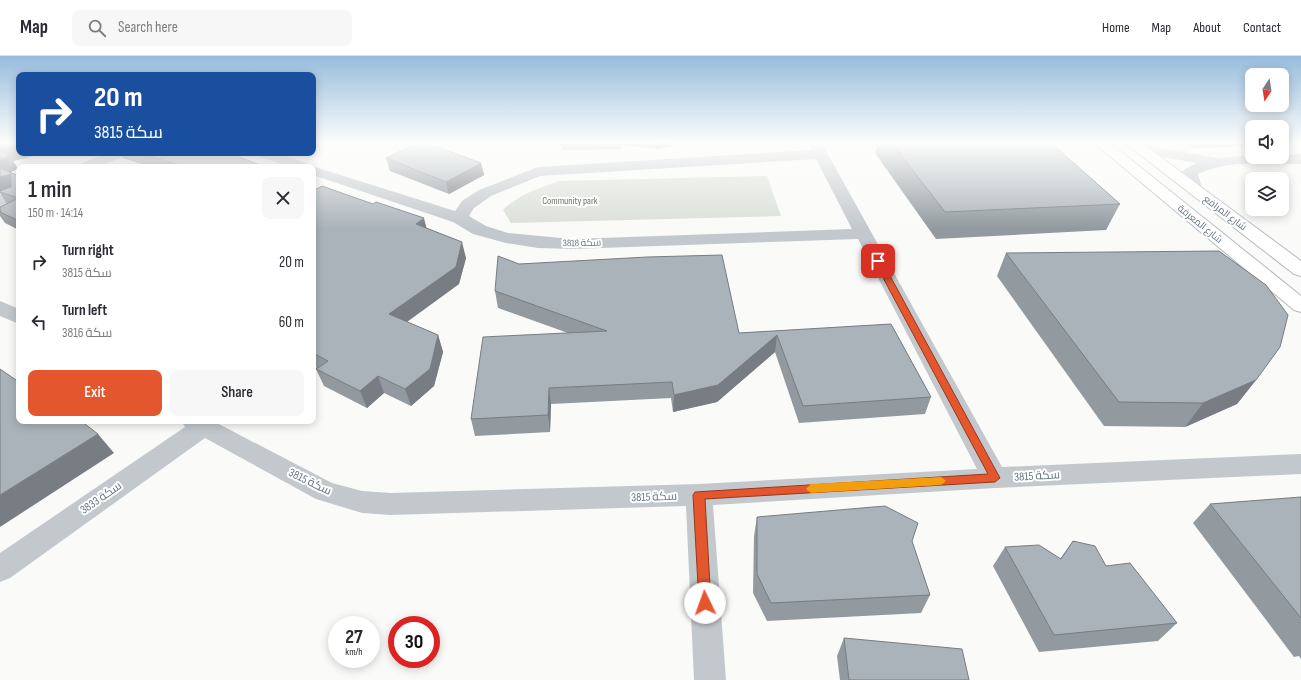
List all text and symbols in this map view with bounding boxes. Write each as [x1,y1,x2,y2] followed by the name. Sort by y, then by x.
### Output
[72,10,352,46] search box
[20,16,48,39] text: Map
[86,17,108,39] icon: search
[118,18,178,37] text: Search here
[1102,19,1130,36] text: Home
[1152,19,1171,36] text: Map
[1193,19,1221,36] text: About
[1243,19,1281,36] text: Contact
[1245,68,1289,112] north arrow
[1245,68,1289,216] map controls
[94,81,143,114] text: 20 m
[28,88,80,140] icon: right
[1245,120,1289,164] button: sound
[94,122,163,143] text: سكة 3815
[1245,172,1289,216] button: layers
[28,175,72,204] text: 1 min
[262,177,304,219] button: close
[1201,193,1249,233] street label: شارع المرافع
[542,195,598,207] park label: Community park
[1175,202,1225,246] street label: شارع المعرفة
[28,205,83,221] text: 150 m · 14:14
[563,237,601,249] street label: سكة 3818
[62,241,114,260] text: Turn right
[861,244,895,278] pin
[867,250,889,272] icon: arrive
[28,251,50,273] icon: right
[279,253,304,272] text: 20 m
[62,265,112,281] text: سكة 3815
[62,301,107,320] text: Turn left
[28,311,50,333] icon: left
[279,313,304,332] text: 60 m
[62,325,112,341] text: سكة 3816
[28,370,162,416] button: Exit
[170,370,304,416] button: Share
[286,465,334,499] street label: سكة 3815
[1014,467,1060,485] street label: سكة 3815
[77,478,125,518] street label: سكة 3833
[631,489,677,505] street label: سكة 3815
[684,582,726,624] position arrow
[388,616,440,668] speed limit sign: 30
[345,625,363,649] text: 27
[345,646,363,658] text: km/h

